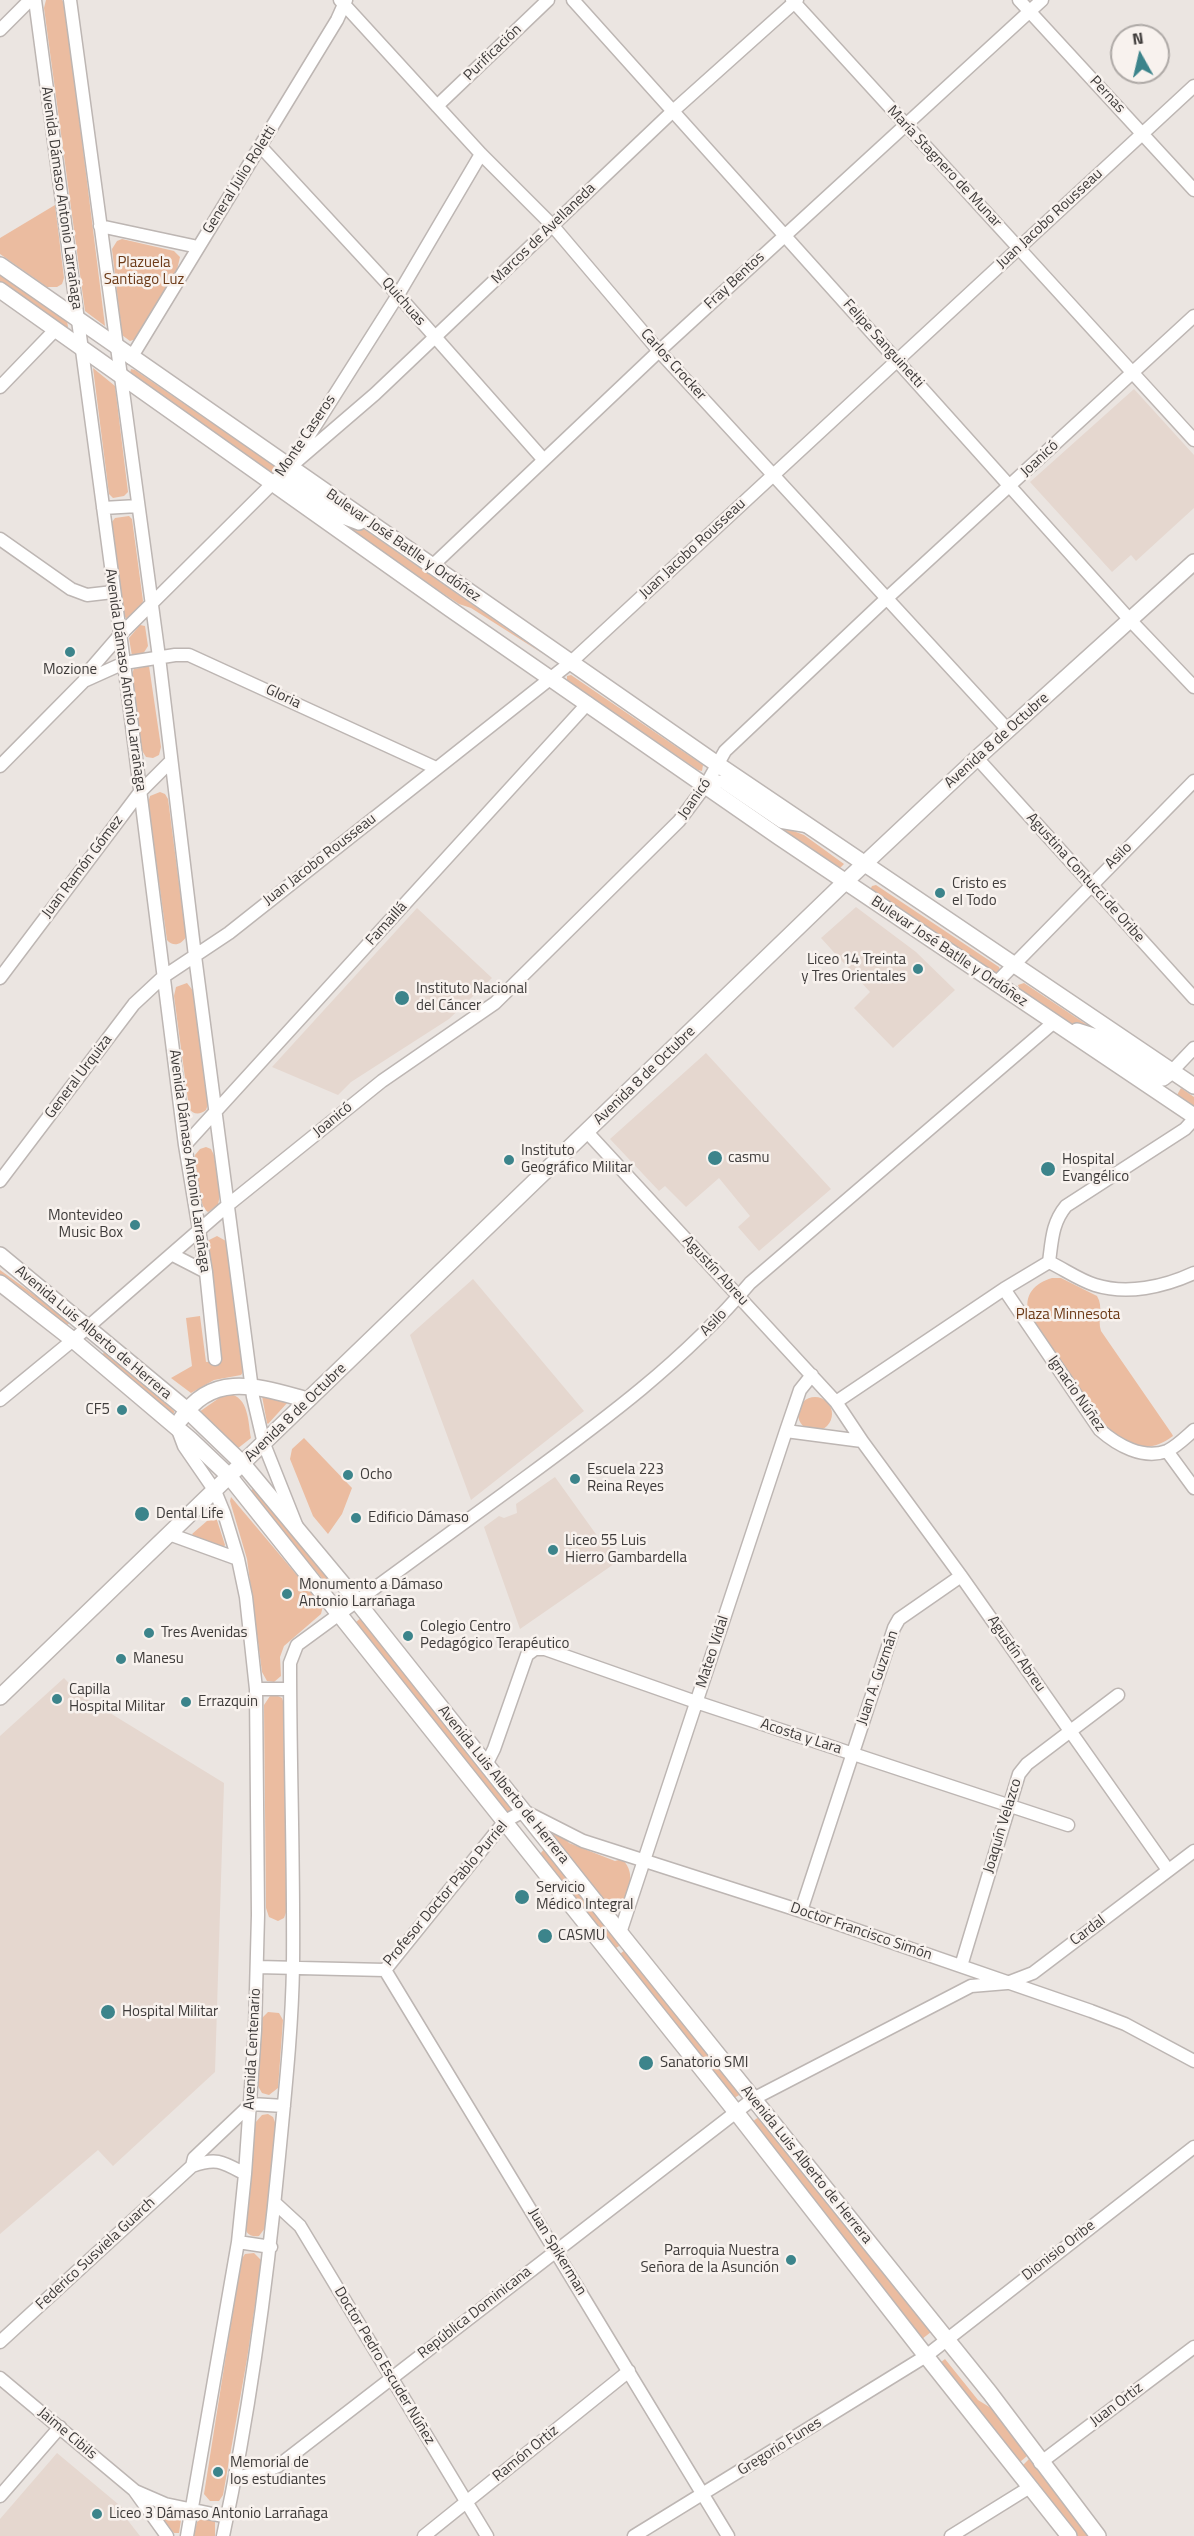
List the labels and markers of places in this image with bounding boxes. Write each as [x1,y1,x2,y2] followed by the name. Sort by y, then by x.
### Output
[63,645,77,659] marker: Mozione
[43,661,97,679] place label: Mozione
[952,875,1007,910] place label: Cristo es el Todo
[933,886,947,900] marker: Cristo es el Todo
[801,951,906,986] place label: Liceo 14 Treinta y Tres Orientales
[911,962,925,976] marker: Liceo 14 Treinta y Tres Orientales
[416,980,527,1015] place label: Instituto Nacional del Cáncer
[393,989,411,1007] marker: Instituto Nacional del Cáncer
[521,1142,633,1177] place label: Instituto Geográfico Militar
[706,1149,724,1167] marker: casmu
[728,1149,770,1167] place label: casmu
[1062,1151,1129,1186] place label: Hospital Evangélico
[502,1153,516,1167] marker: Instituto Geográfico Militar
[1039,1160,1057,1178] marker: Hospital Evangélico
[48,1207,123,1242] place label: Montevideo Music Box
[128,1218,142,1232] marker: Montevideo Music Box
[86,1401,110,1419] place label: CF5
[115,1403,129,1417] marker: CF5
[587,1461,664,1496] place label: Escuela 223 Reina Reyes
[360,1466,392,1484] place label: Ocho
[341,1468,355,1482] marker: Ocho
[568,1472,582,1486] marker: Escuela 223 Reina Reyes
[133,1505,151,1523] marker: Dental Life
[156,1505,224,1523] place label: Dental Life
[368,1509,469,1527] place label: Edificio Dámaso
[349,1511,363,1525] marker: Edificio Dámaso
[565,1532,687,1567] place label: Liceo 55 Luis Hierro Gambardella
[546,1543,560,1557] marker: Liceo 55 Luis Hierro Gambardella
[299,1576,443,1611] place label: Monumento a Dámaso Antonio Larrañaga
[280,1587,294,1601] marker: Monumento a Dámaso Antonio Larrañaga
[420,1618,569,1653] place label: Colegio Centro Pedagógico Terapéutico
[161,1624,248,1642] place label: Tres Avenidas
[142,1626,156,1640] marker: Tres Avenidas
[401,1629,415,1643] marker: Colegio Centro Pedagógico Terapéutico
[133,1650,184,1668] place label: Manesu
[114,1652,128,1666] marker: Manesu
[69,1681,165,1716] place label: Capilla Hospital Militar
[50,1692,64,1706] marker: Capilla Hospital Militar
[198,1693,258,1711] place label: Errazquin
[179,1695,193,1709] marker: Errazquin
[536,1879,633,1914] place label: Servicio Médico Integral
[513,1888,531,1906] marker: Servicio Médico Integral
[536,1927,554,1945] marker: CASMU
[558,1927,605,1945] place label: CASMU
[99,2003,117,2021] marker: Hospital Militar
[122,2003,218,2021] place label: Hospital Militar
[637,2054,655,2072] marker: Sanatorio SMI
[660,2054,749,2072] place label: Sanatorio SMI
[640,2242,779,2277] place label: Parroquia Nuestra Señora de la Asunción
[784,2253,798,2267] marker: Parroquia Nuestra Señora de la Asunción
[230,2454,326,2489] place label: Memorial de los estudiantes
[211,2465,225,2479] marker: Memorial de los estudiantes
[109,2505,328,2523] place label: Liceo 3 Dámaso Antonio Larrañaga
[90,2507,104,2521] marker: Liceo 3 Dámaso Antonio Larrañaga

